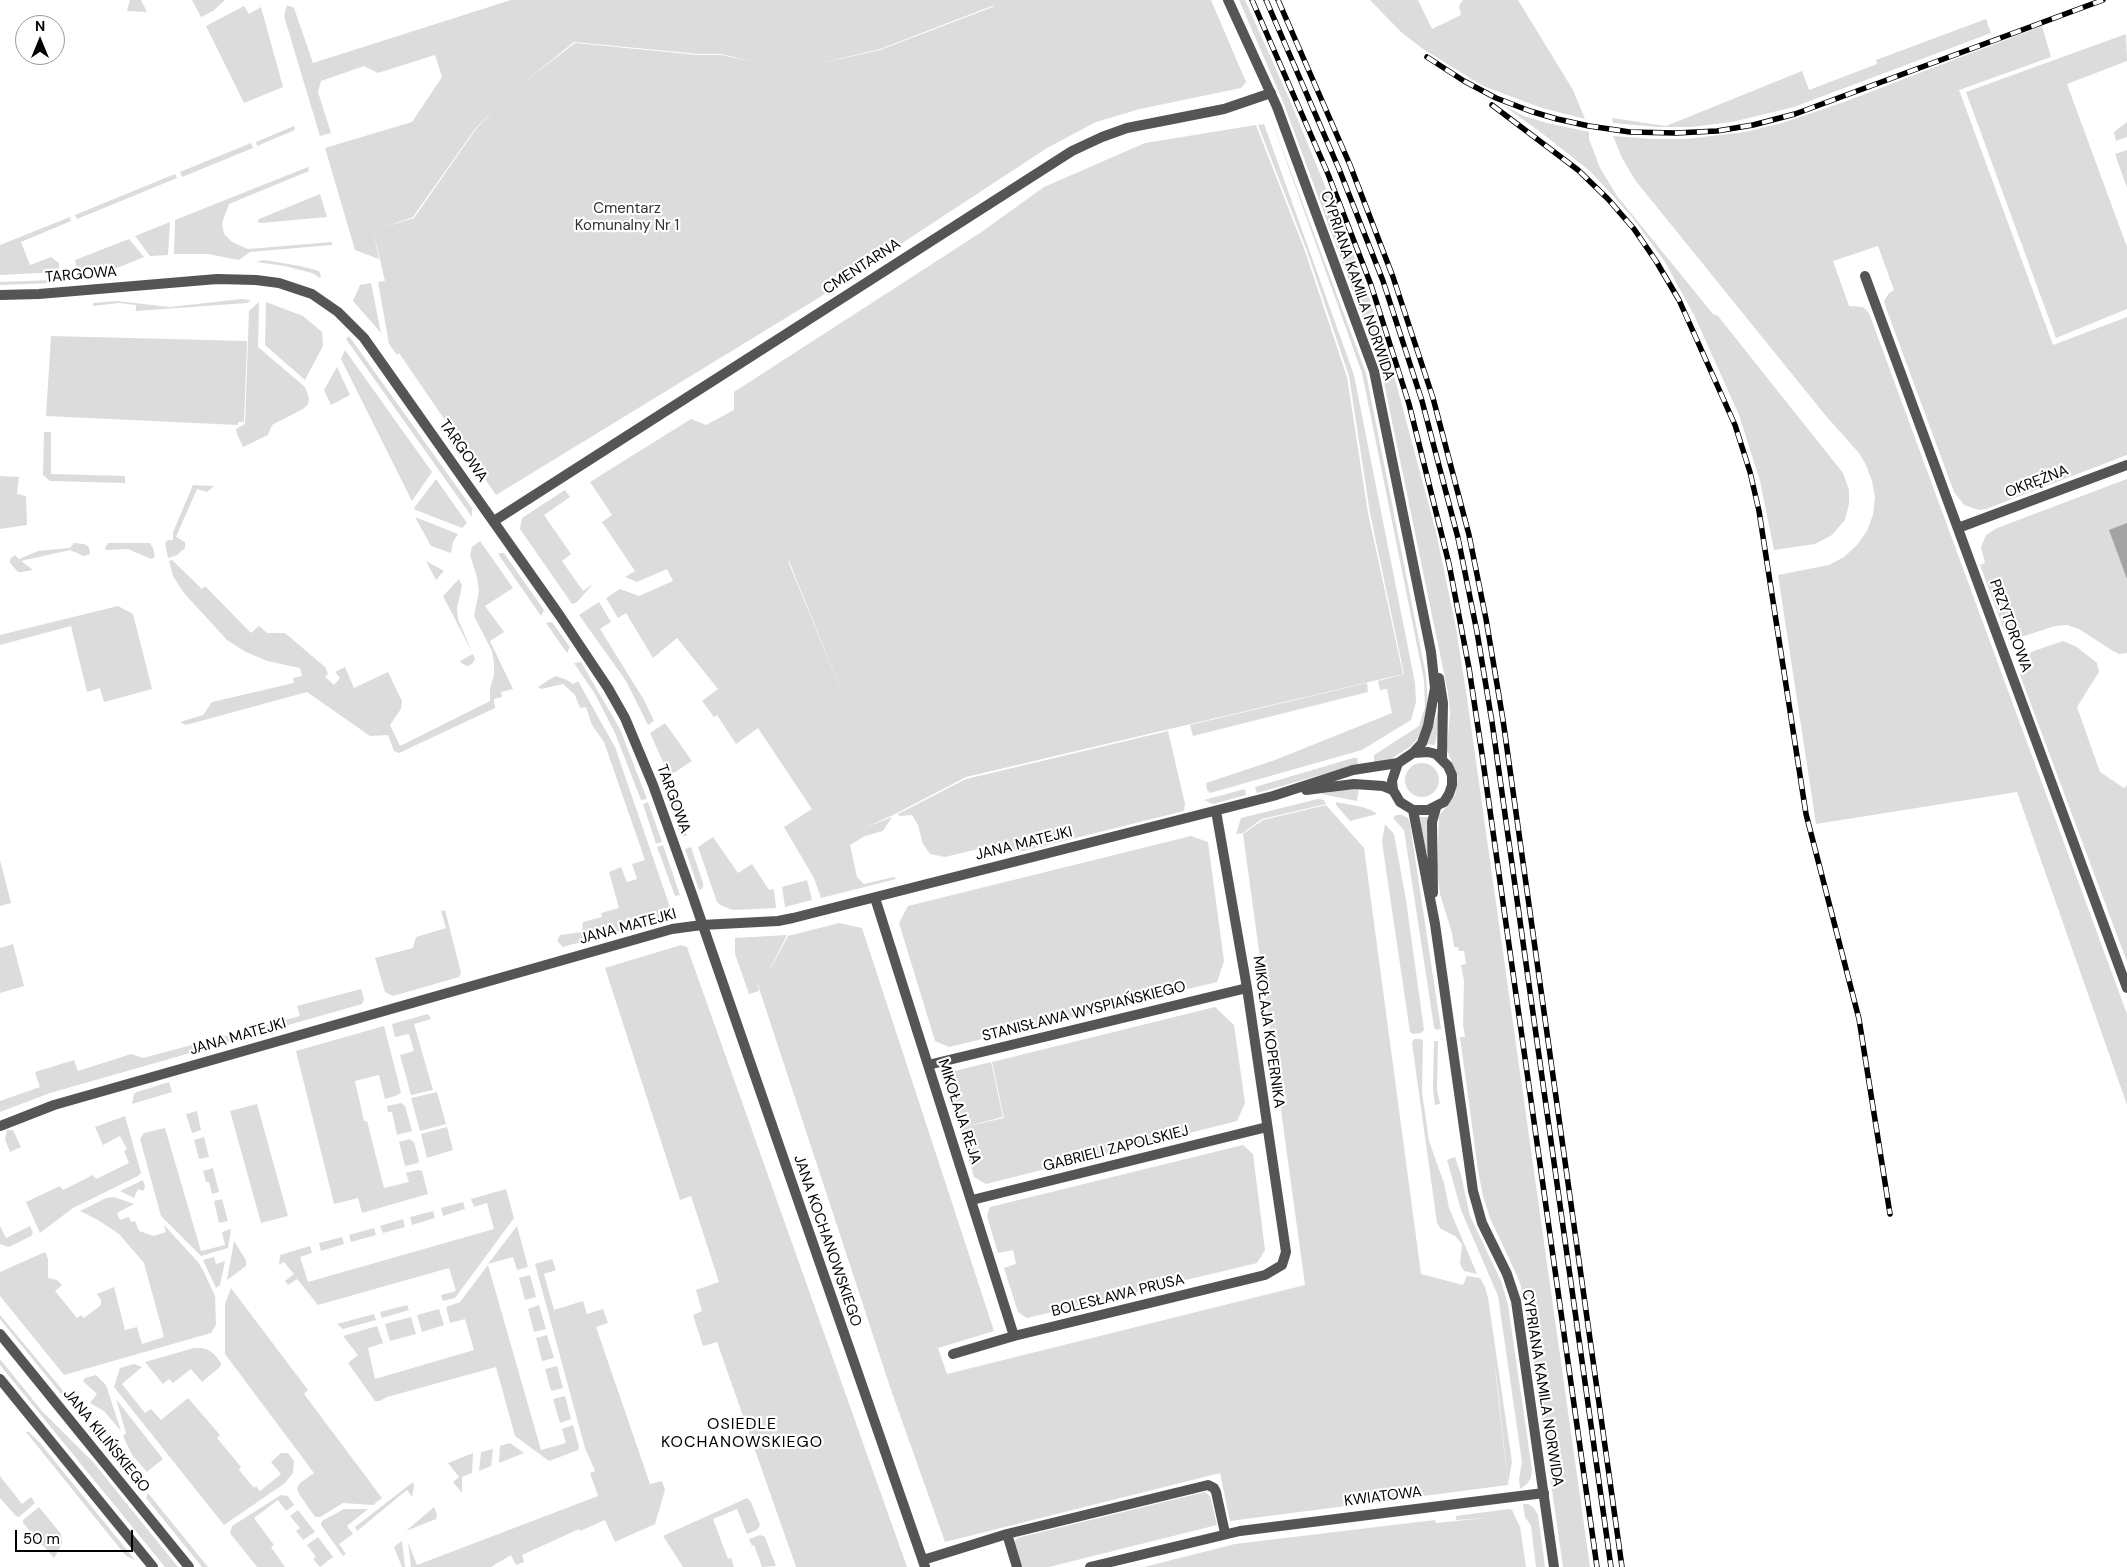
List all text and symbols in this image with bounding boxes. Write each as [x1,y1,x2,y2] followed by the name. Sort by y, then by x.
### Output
[15,15,65,65] north arrow
[35,17,45,35] text: N
[1316,189,1398,383] street label: CYPRIANA KAMILA NORWIDA
[575,200,679,235] park label: Cmentarz Komunalny Nr 1
[820,235,904,299] street label: CMENTARNA
[44,263,118,287] street label: TARGOWA
[435,416,491,486] street label: TARGOWA
[2003,462,2071,502] street label: OKRĘŻNA
[1985,577,2035,675] street label: PRZYTOROWA
[652,762,694,836] street label: TARGOWA
[974,823,1074,865] street label: JANA MATEJKI
[578,905,678,949] street label: JANA MATEJKI
[1248,955,1288,1109] street label: MIKOŁAJA KOPERNIKA
[980,978,1188,1046] street label: STANISŁAWA WYSPIAŃSKIEGO
[188,1015,288,1059] street label: JANA MATEJKI
[934,1057,984,1167] street label: MIKOŁAJA REJA
[1041,1122,1191,1176] street label: GABRIELI ZAPOLSKIEJ
[789,1153,865,1329] street label: JANA KOCHANOWSKIEGO
[1050,1271,1186,1321] street label: BOLESŁAWA PRUSA
[1518,1288,1566,1488] street label: CYPRIANA KAMILA NORWIDA
[59,1386,153,1496] street label: JANA KILIŃSKIEGO
[659,1415,825,1453] district label: OSIEDLE KOCHANOWSKIEGO
[1343,1483,1423,1511] street label: KWIATOWA
[18,1520,135,1552] scale bar
[23,1529,60,1549] text: 50 m

